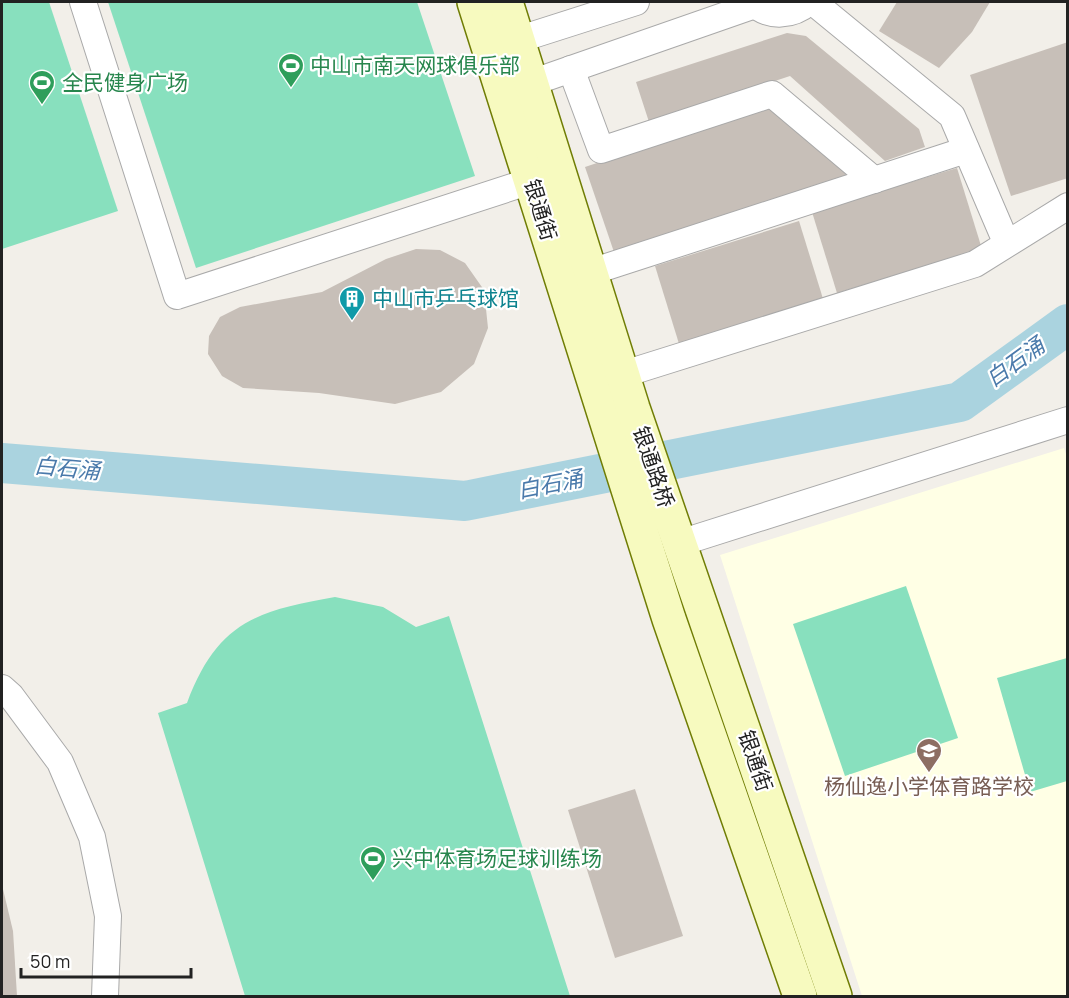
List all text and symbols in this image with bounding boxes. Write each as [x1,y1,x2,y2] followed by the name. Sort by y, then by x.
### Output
[276,51,306,89] sports icon: 中山市南天网球俱乐部
[310,51,520,79] place label: 中山市南天网球俱乐部
[27,68,57,106] sports icon: 全民健身广场
[62,68,188,96] place label: 全民健身广场
[518,175,564,244] street label: 银通街
[337,284,367,322] building icon: 中山市乒乓球馆
[372,284,519,312] place label: 中山市乒乓球馆
[979,329,1053,394] water label: 白石涌
[627,422,681,511] street label: 银通路桥
[33,450,104,486] water label: 白石涌
[515,462,588,505] water label: 白石涌
[732,726,779,795] street label: 银通街
[914,736,944,774] school or university icon: 杨仙逸小学体育路学校
[824,772,1034,800] place label: 杨仙逸小学体育路学校
[358,844,388,882] sports icon: 兴中体育场足球训练场
[392,844,602,872] place label: 兴中体育场足球训练场
[21,941,190,979] scale bar
[30,949,70,973] text: 50 m

